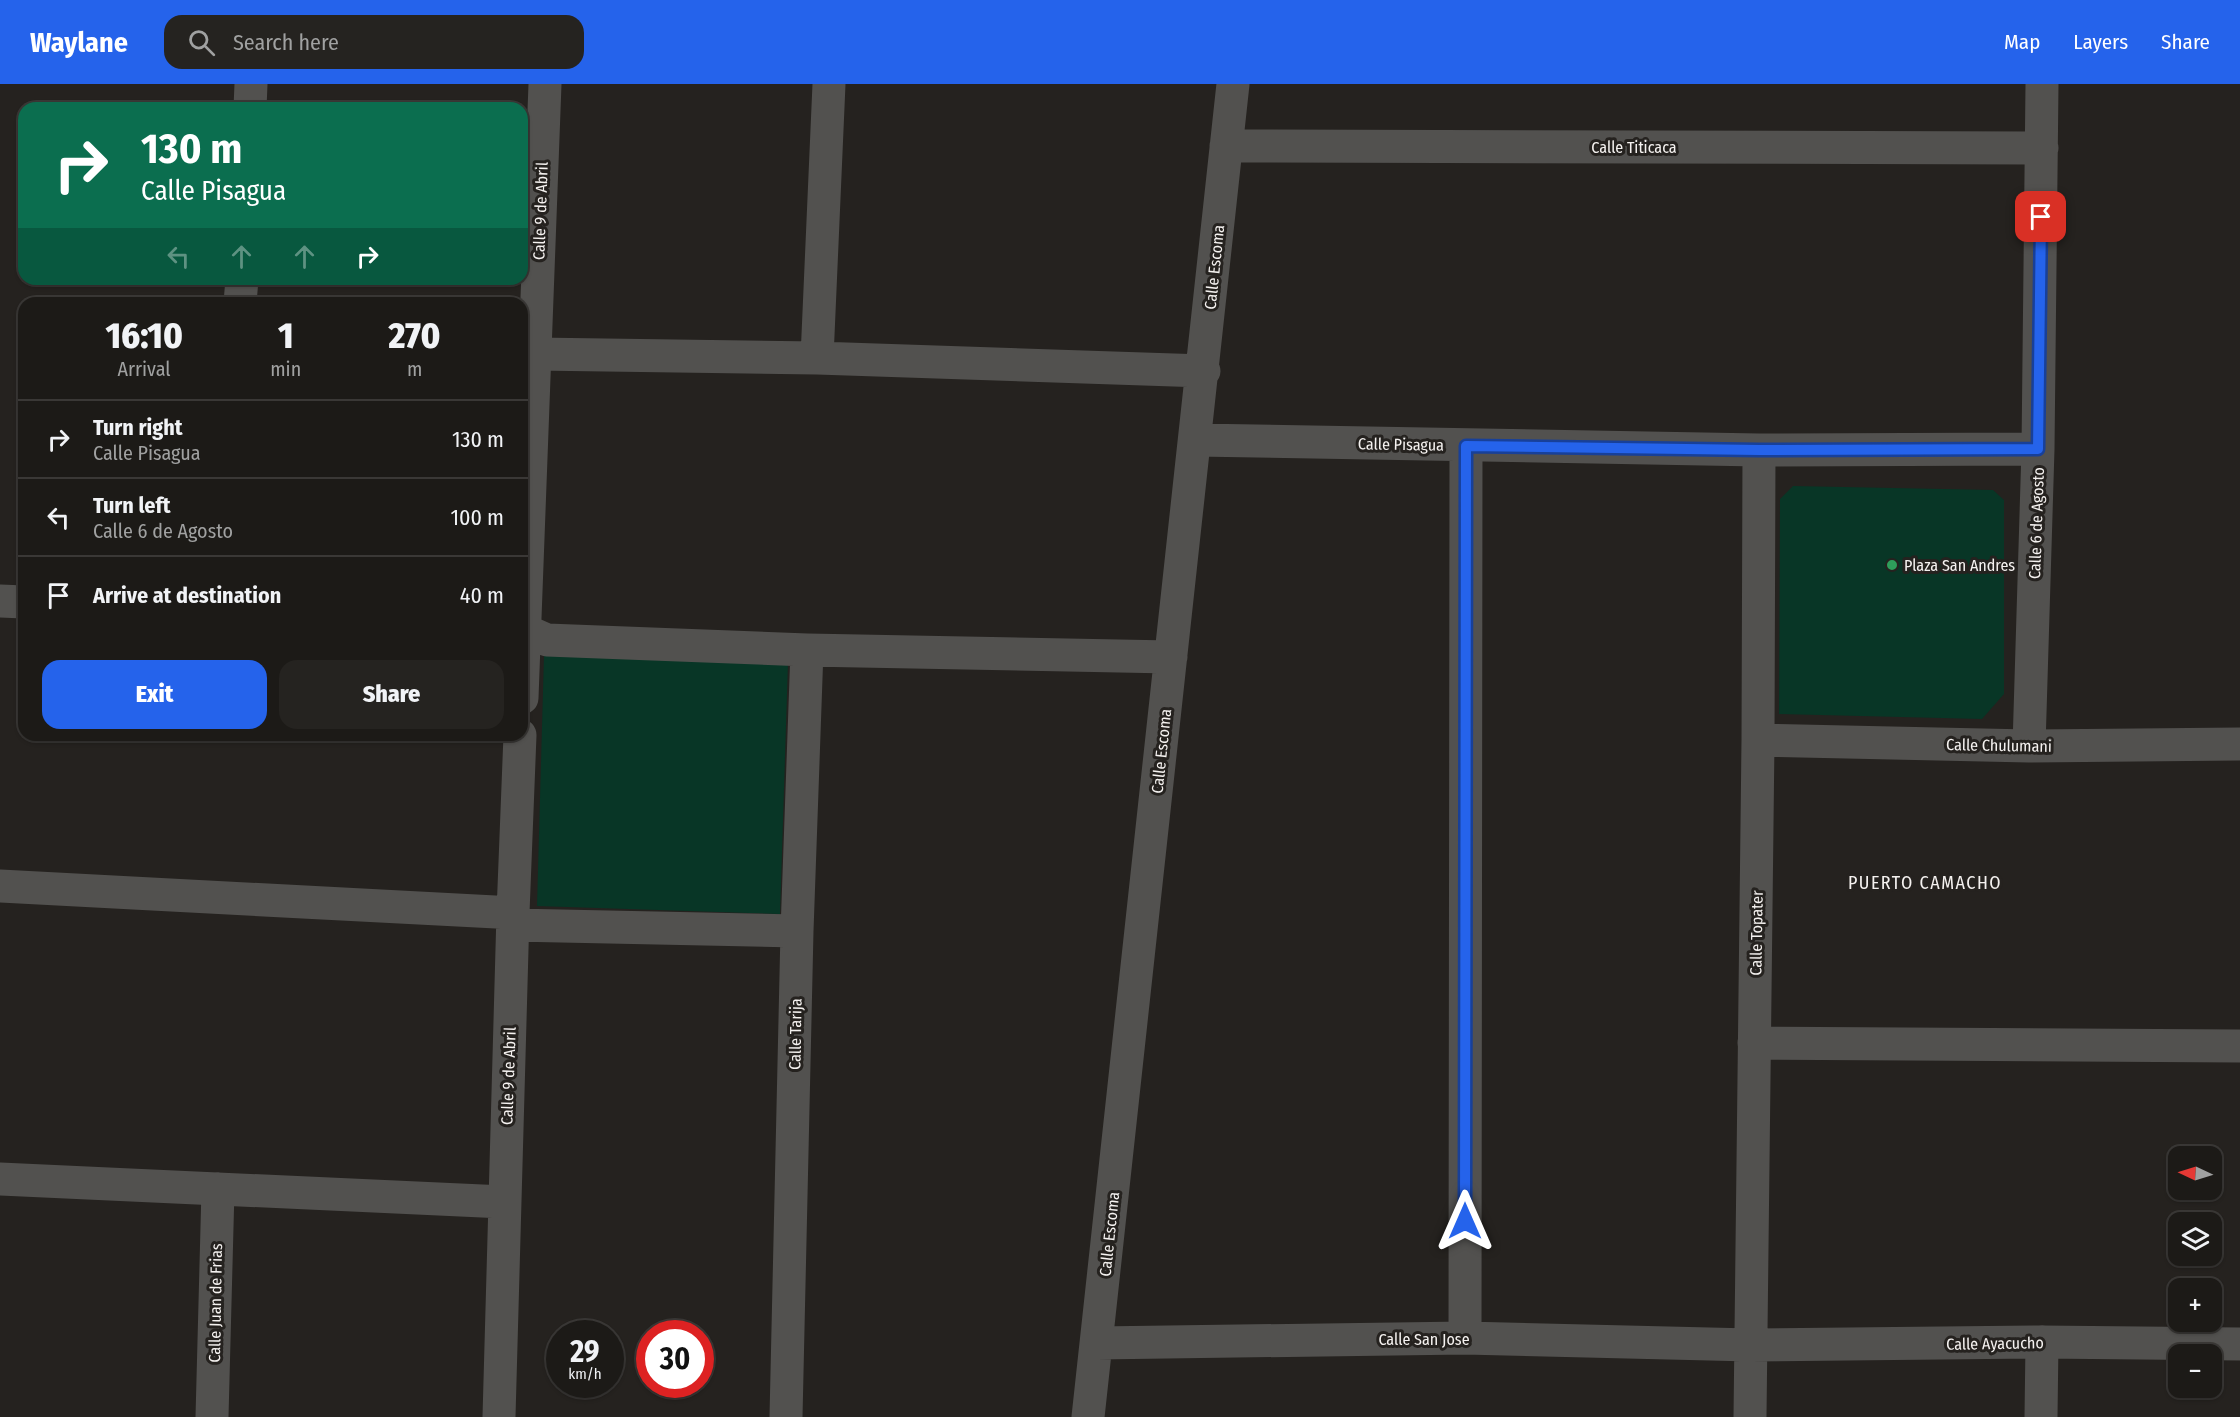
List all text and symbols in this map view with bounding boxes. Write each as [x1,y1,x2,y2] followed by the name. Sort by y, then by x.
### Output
[164,15,584,69] search box
[30,26,128,59] text: Waylane
[185,26,218,59] icon: search
[233,29,339,56] text: Search here
[2004,29,2040,55] text: Map
[2073,29,2128,55] text: Layers
[2161,29,2210,55] text: Share
[141,124,242,174] text: 130 m
[42,126,120,204] icon: right
[1591,138,1677,157] street label: Calle Titicaca
[529,162,552,260] street label: Calle 9 de Abril
[141,175,286,207] text: Calle Pisagua
[2015,191,2066,242] pin
[2024,200,2057,233] icon: arrive
[1201,224,1228,310] street label: Calle Escoma
[162,240,195,273] icon: left
[225,240,258,273] icon: ahead
[288,240,321,273] icon: ahead
[351,240,384,273] icon: right
[105,314,183,358] text: 16:10
[278,314,294,358] text: 1
[389,314,441,358] text: 270
[118,357,171,381] text: Arrival
[270,357,301,381] text: min
[407,357,422,381] text: m
[93,414,182,441] text: Turn right
[42,423,75,456] icon: right
[452,426,504,453] text: 130 m
[1358,434,1444,455] street label: Calle Pisagua
[93,441,201,465] text: Calle Pisagua
[2025,467,2048,579] street label: Calle 6 de Agosto
[93,492,171,519] text: Turn left
[42,501,75,534] icon: left
[450,504,504,531] text: 100 m
[93,519,233,543] text: Calle 6 de Agosto
[1904,556,2015,575] place label: Plaza San Andres
[1885,558,1899,572] marker: Plaza San Andres
[42,579,75,612] icon: arrive
[93,582,281,609] text: Arrive at destination
[460,582,504,609] text: 40 m
[42,660,267,729] button: Exit
[279,660,504,729] button: Share
[1148,708,1175,794] street label: Calle Escoma
[1946,735,2052,756] street label: Calle Chulumani
[1848,872,2002,894] district label: PUERTO CAMACHO
[1746,890,1767,976] street label: Calle Topater
[785,998,806,1070] street label: Calle Tarija
[497,1027,520,1125] street label: Calle 9 de Abril
[2168,1146,2222,1200] north arrow
[2168,1146,2222,1398] map controls
[1433,1189,1497,1253] position arrow
[1096,1191,1123,1277] street label: Calle Escoma
[2168,1212,2222,1266] button: layers
[205,1243,226,1363] street label: Calle Juan de Frias
[2168,1278,2222,1332] button: +
[636,1320,714,1398] speed limit sign: 30
[1378,1330,1470,1349] street label: Calle San Jose
[1946,1333,2044,1354] street label: Calle Ayacucho
[570,1334,600,1370] text: 29
[2168,1344,2222,1398] button: −
[568,1365,602,1383] text: km/h

